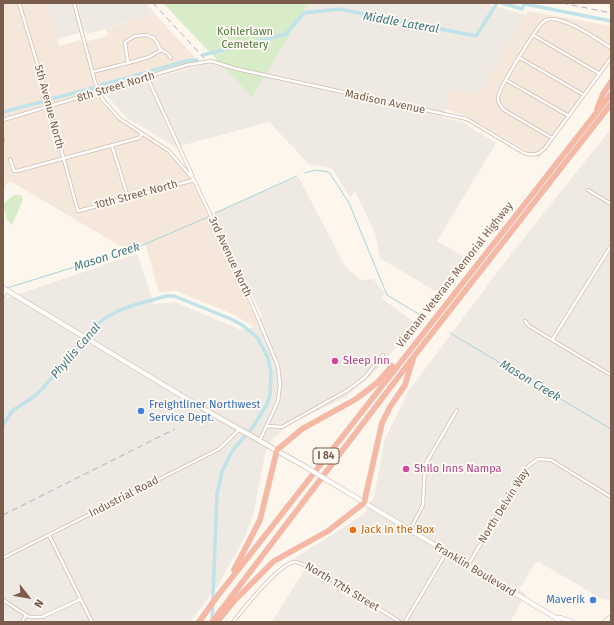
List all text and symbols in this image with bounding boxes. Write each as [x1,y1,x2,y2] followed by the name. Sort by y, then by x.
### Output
[362,9,440,37] water label: Middle Lateral
[217,25,273,51] park label: Kohlerlawn Cemetery
[31,63,67,151] street label: 5th Avenue North
[75,69,157,105] street label: 8th Street North
[344,87,426,117] street label: Madison Avenue
[93,178,179,212] street label: 10th Street North
[394,199,516,351] street label: Vietnam Veterans Memorial Highway
[206,215,254,299] street label: 3rd Avenue North
[72,240,142,274] water label: Mason Creek
[48,320,104,382] water label: Phyllis Canal
[343,354,390,368] place label: Sleep Inn
[330,356,340,366] marker: Sleep Inn
[497,357,563,405] water label: Mason Creek
[149,398,261,424] place label: Freightliner Northwest Service Dept.
[136,406,146,416] marker: Freightliner Northwest Service Dept.
[313,448,339,464] road number: I 84
[414,462,502,476] place label: Shilo Inns Nampa
[401,464,411,474] marker: Shilo Inns Nampa
[476,466,532,546] street label: North Delvin Way
[87,474,161,520] street label: Industrial Road
[361,523,434,537] place label: Jack in the Box
[348,525,358,535] marker: Jack in the Box
[432,540,518,600] street label: Franklin Boulevard
[302,560,382,614] street label: North 17th Street
[8,577,48,617] north arrow
[546,593,585,607] place label: Maverik
[588,595,598,605] marker: Maverik
[31,597,46,610] text: N

